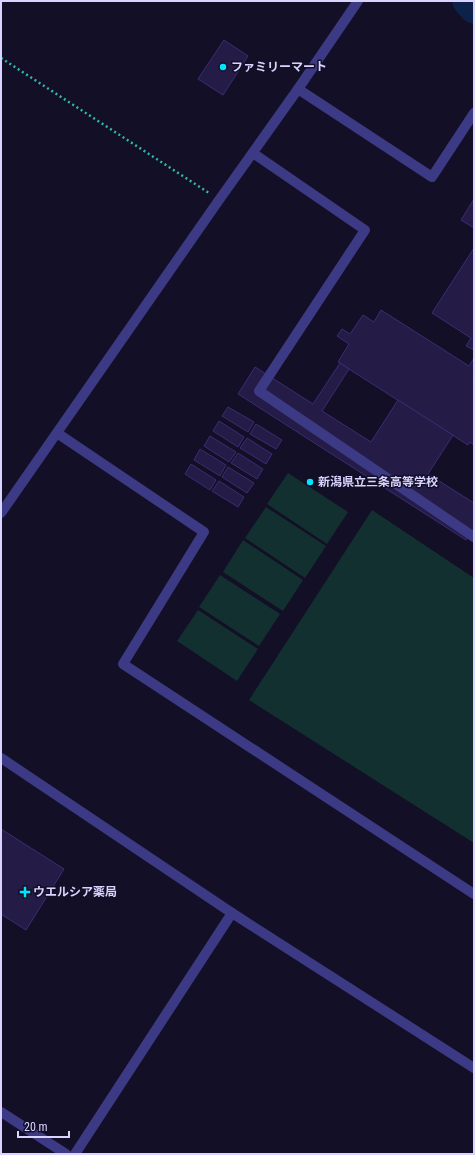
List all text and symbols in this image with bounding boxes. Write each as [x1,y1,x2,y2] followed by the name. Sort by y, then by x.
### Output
[231,60,327,74] place label: ファミリーマート
[218,62,228,72] marker: ファミリーマート
[318,475,438,489] place label: 新潟県立三条高等学校
[305,477,315,487] marker: 新潟県立三条高等学校
[33,885,117,899] place label: ウエルシア薬局
[20,887,30,897] marker: ウエルシア薬局
[18,1113,69,1139] scale bar
[24,1120,48,1134] text: 20 m

